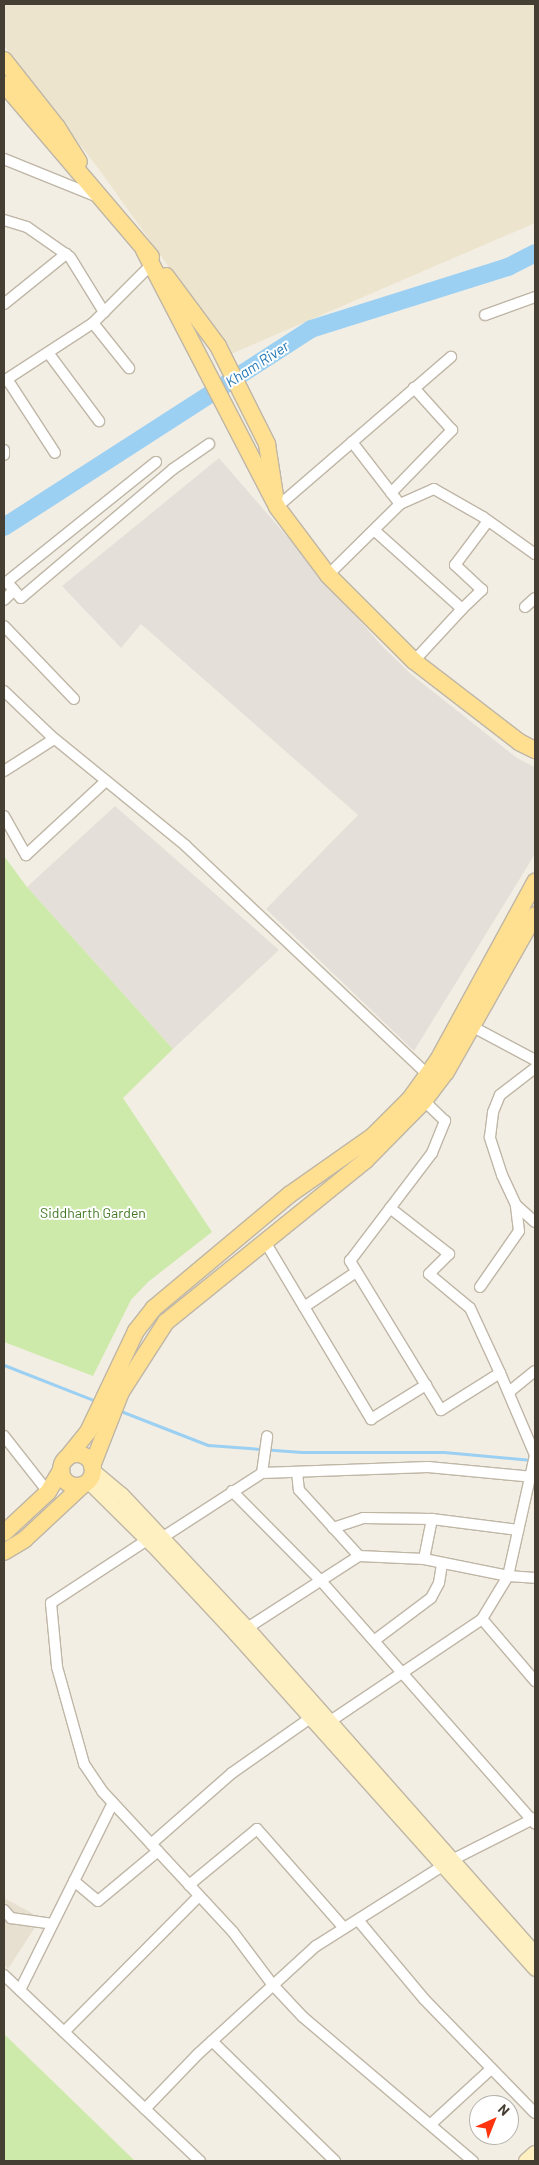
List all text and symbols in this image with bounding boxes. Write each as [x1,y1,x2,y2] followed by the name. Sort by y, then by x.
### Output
[222,337,292,391] water label: Kham River
[40,1205,146,1221] park label: Siddharth Garden
[469,2095,519,2145] north arrow
[495,2100,513,2119] text: N

